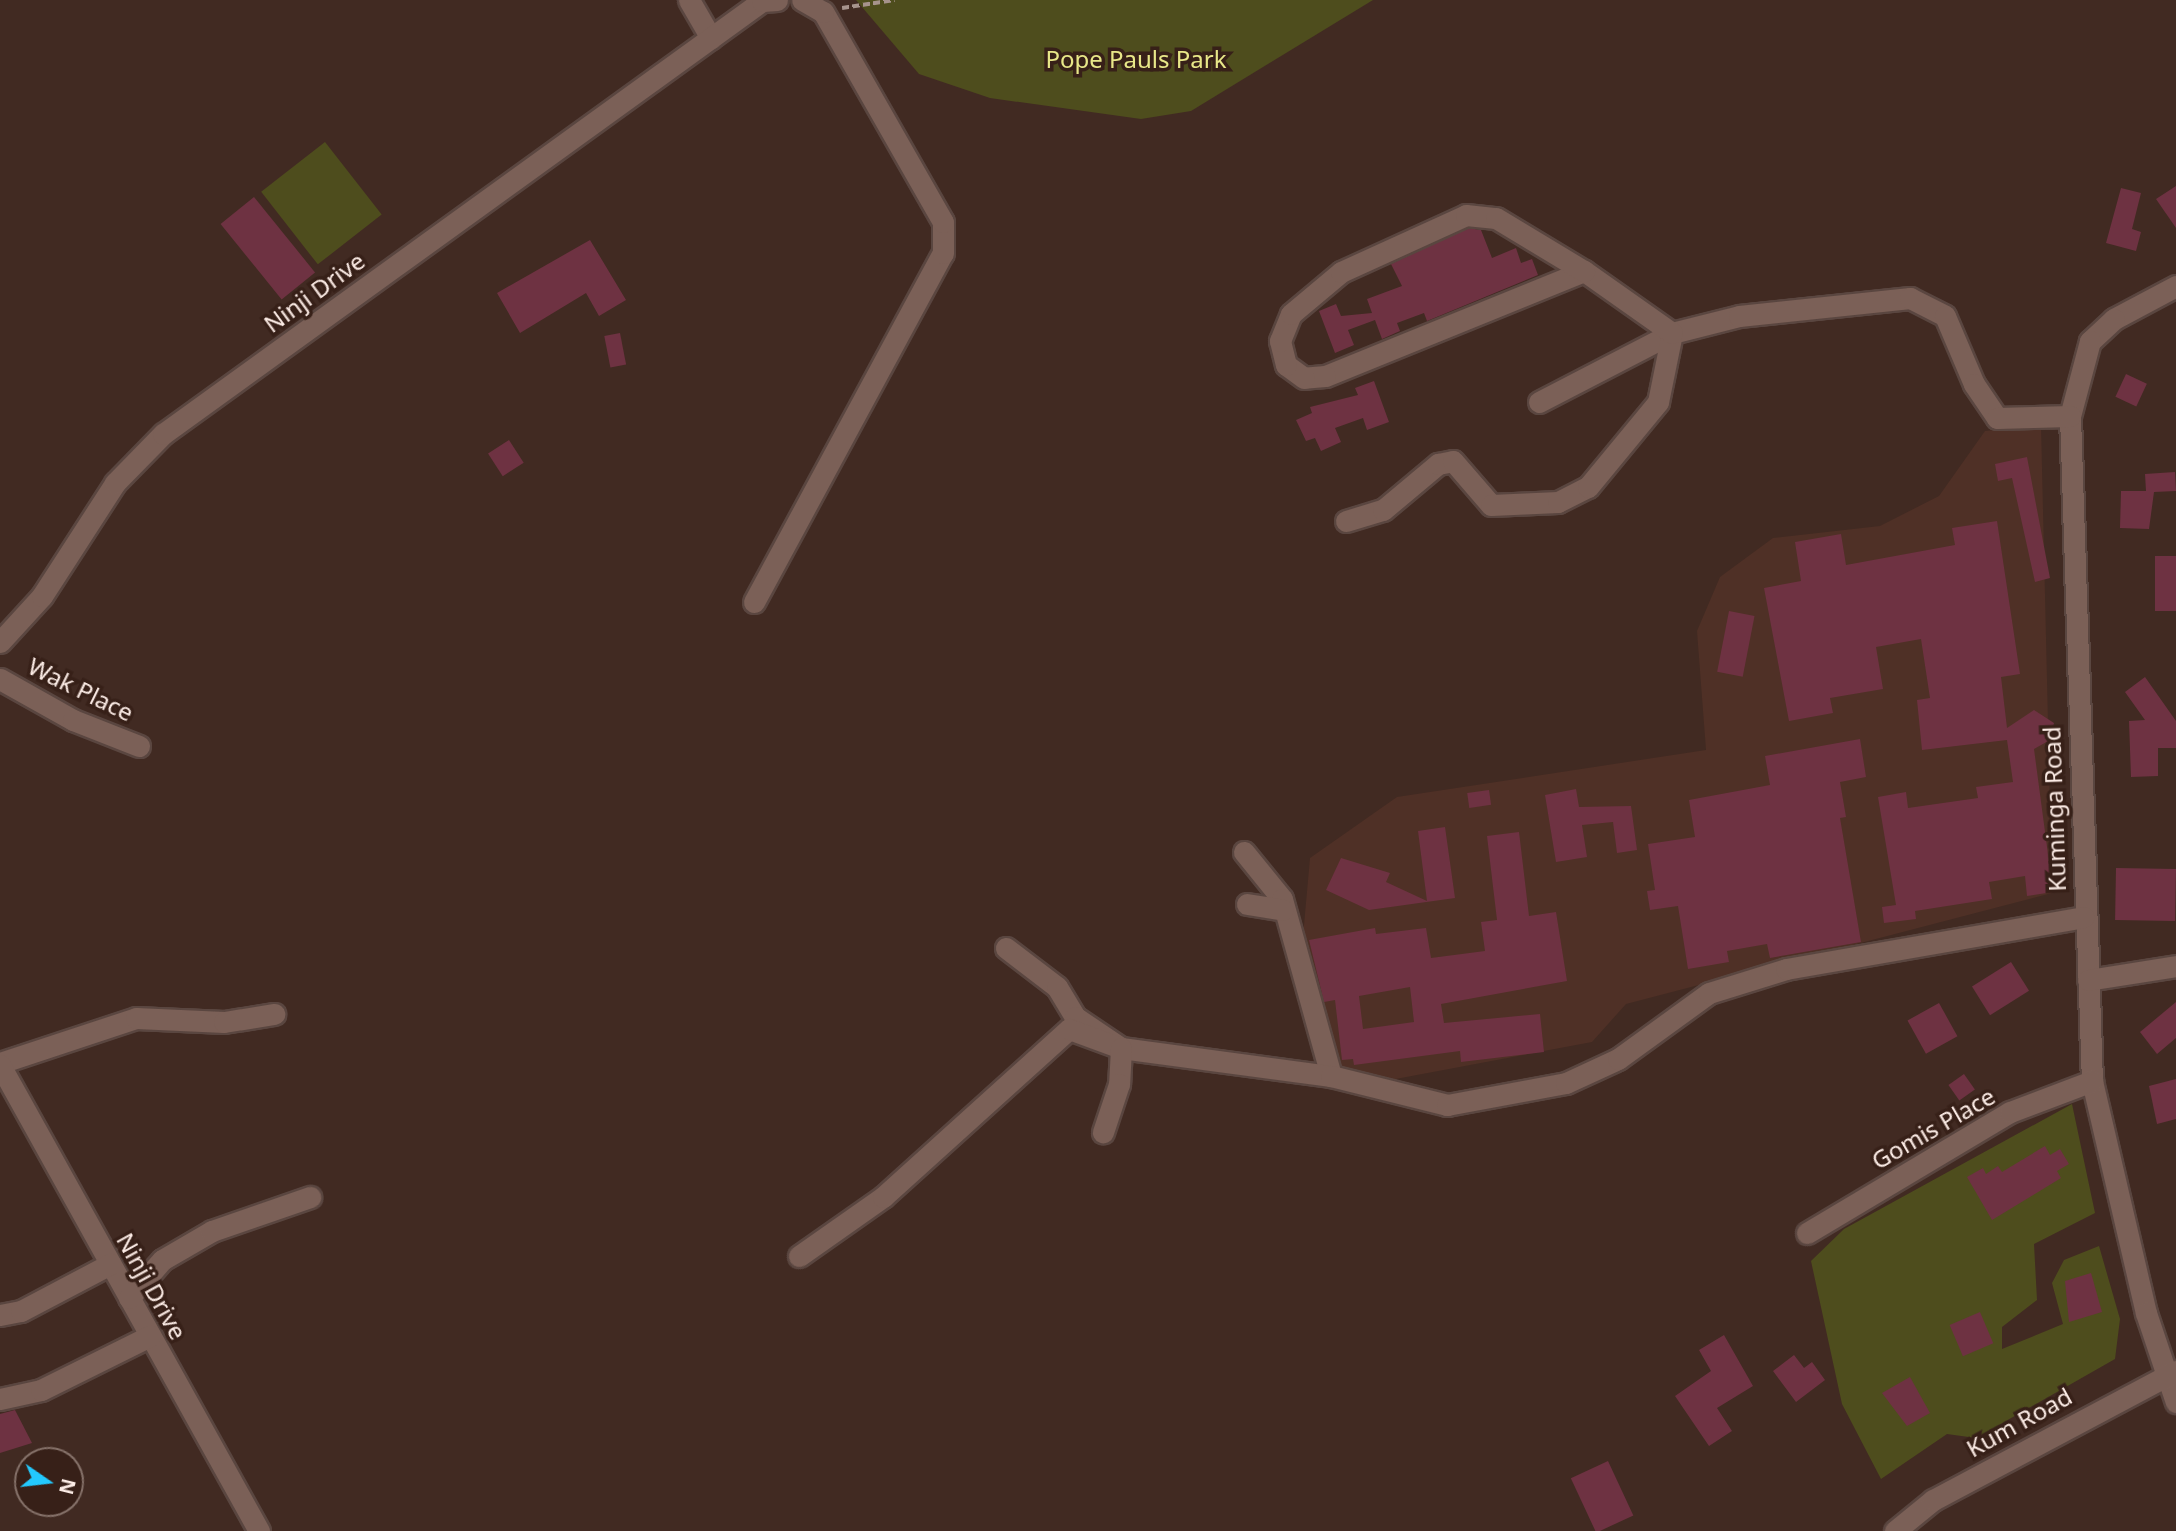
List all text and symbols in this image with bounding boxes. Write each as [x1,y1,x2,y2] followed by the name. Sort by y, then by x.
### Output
[1045,45,1227,73] park label: Pope Pauls Park
[258,246,370,338] street label: Ninji Drive
[24,651,138,727] street label: Wak Place
[2037,726,2071,892] street label: Kuminga Road
[1866,1081,2000,1175] street label: Gomis Place
[111,1228,193,1344] street label: Ninji Drive
[1961,1381,2077,1463] street label: Kum Road
[14,1447,84,1517] north arrow
[53,1476,82,1497] text: N

